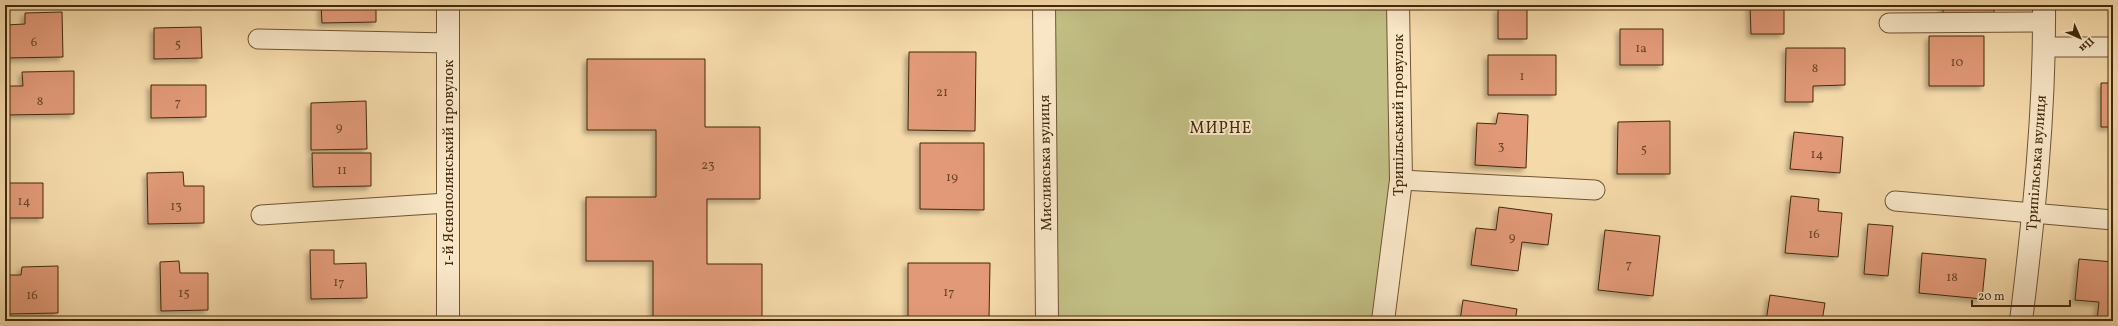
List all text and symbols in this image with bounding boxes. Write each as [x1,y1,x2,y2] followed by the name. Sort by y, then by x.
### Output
[2060,18,2100,58] north arrow
[2075,33,2097,55] text: Пн
[31,34,38,52] house number: 6
[1389,34,1410,196] street label: Трипільський провулок
[175,36,181,54] house number: 5
[1635,40,1647,58] house number: 1а
[1951,54,1964,72] house number: 10
[439,60,460,266] street label: 1-й Яснополянський провулок
[1812,60,1818,78] house number: 8
[1519,68,1525,86] house number: 1
[936,84,948,102] house number: 21
[37,93,43,111] house number: 8
[175,94,181,112] house number: 7
[1035,94,1058,231] street label: Мисливська вулиця
[2022,94,2053,232] street label: Трипільська вулиця
[1190,118,1252,140] district label: МИРНЕ
[336,119,343,137] house number: 9
[1498,138,1505,156] house number: 3
[1641,141,1647,159] house number: 5
[1811,146,1824,164] house number: 14
[701,157,715,175] house number: 23
[337,162,347,180] house number: 11
[946,169,958,187] house number: 19
[18,193,31,211] house number: 14
[170,198,182,216] house number: 13
[1808,226,1820,244] house number: 16
[1509,229,1516,247] house number: 9
[1626,256,1632,274] house number: 7
[1946,269,1958,287] house number: 18
[333,274,345,292] house number: 17
[1972,282,2070,308] scale bar
[943,284,955,302] house number: 17
[178,285,190,303] house number: 15
[26,287,38,305] house number: 16
[1978,289,2005,305] text: 20 m

